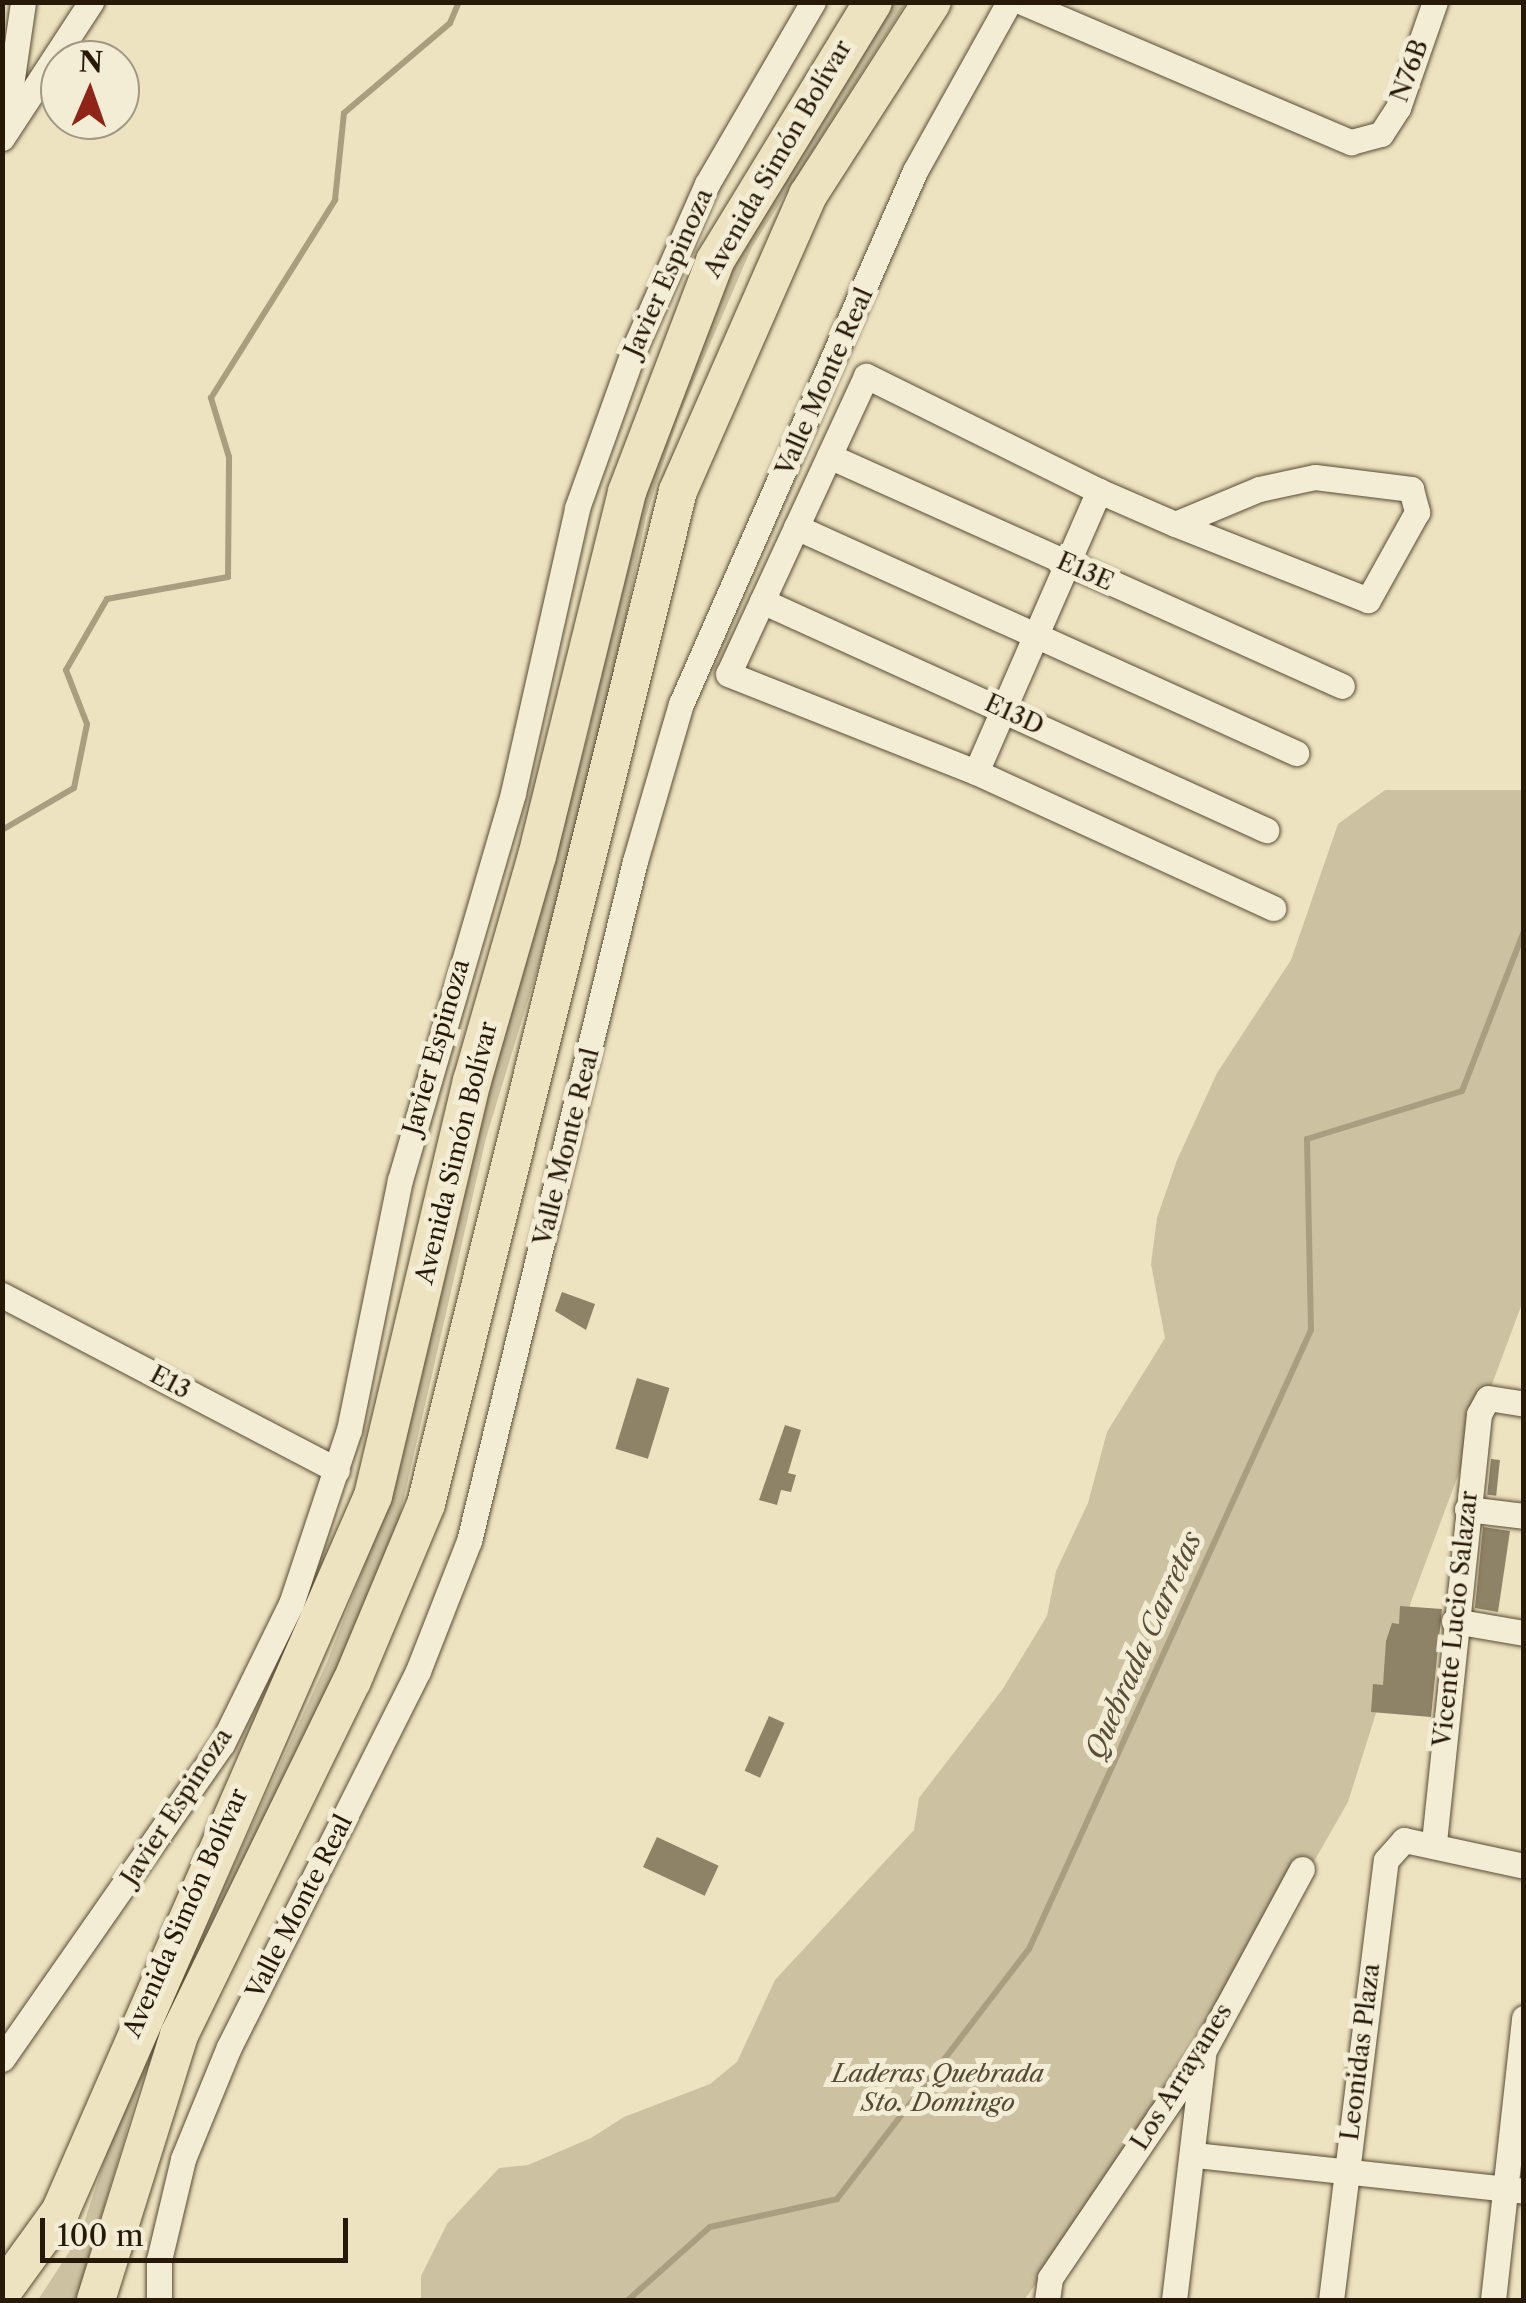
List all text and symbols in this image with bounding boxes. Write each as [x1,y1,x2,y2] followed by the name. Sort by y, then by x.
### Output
[698,35,858,283] street label: Avenida Simón Bolívar
[1385,36,1435,106] street label: N76B
[40,40,140,140] north arrow
[78,45,104,79] text: N
[618,184,720,362] street label: Javier Espinoza
[770,283,880,481] street label: Valle Monte Real
[1052,546,1118,598] street label: E13E
[980,688,1048,742] street label: E13D
[398,956,476,1138] street label: Javier Espinoza
[410,1019,504,1287] street label: Avenida Simón Bolívar
[528,1045,606,1249] street label: Valle Monte Real
[145,1360,195,1406] street label: E13
[1428,1489,1484,1749] street label: Vicente Lucio Salazar
[1078,1526,1208,1764] water label: Quebrada Carretas
[115,1723,239,1891] street label: Javier Espinoza
[117,1784,255,2042] street label: Avenida Simón Bolívar
[241,1810,359,2004] street label: Valle Monte Real
[1335,1962,1387,2142] street label: Leonidas Plaza
[1125,1998,1239,2156] street label: Los Arrayanes
[832,2060,1044,2119] park label: Laderas Quebrada Sto. Domingo
[45,2198,352,2260] scale bar
[57,2217,144,2254] text: 100 m

